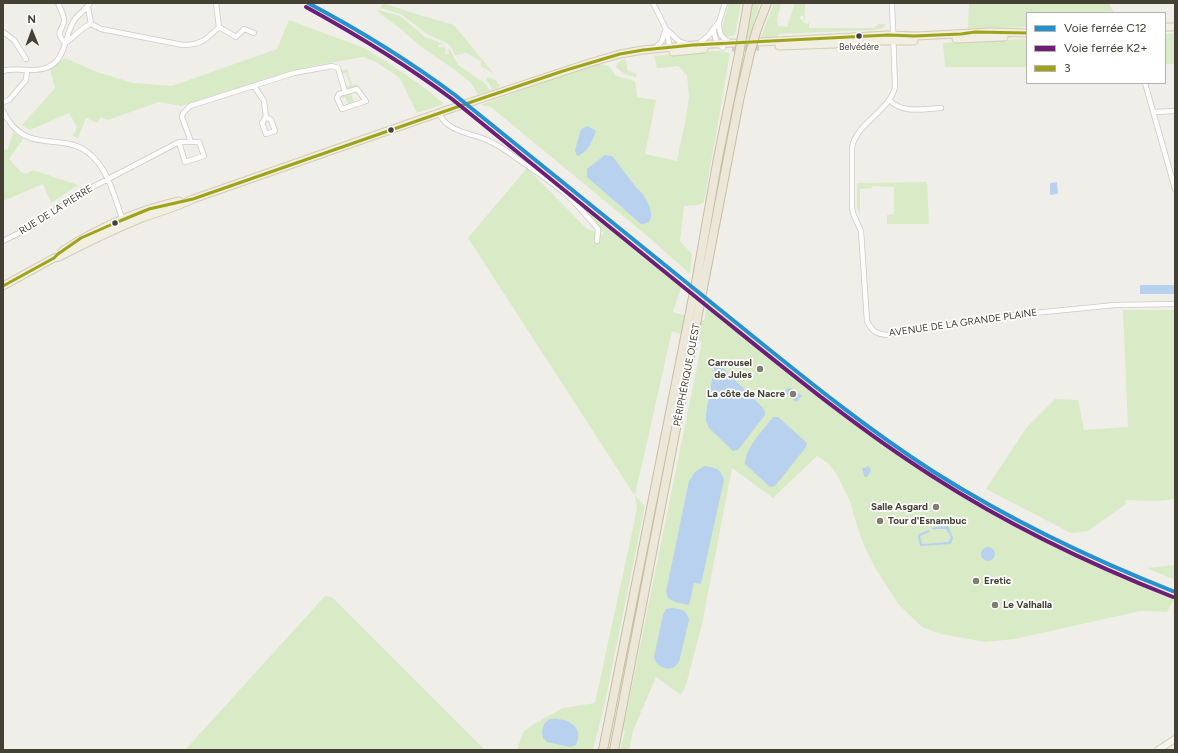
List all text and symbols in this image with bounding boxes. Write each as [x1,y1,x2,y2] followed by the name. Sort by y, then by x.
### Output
[12,12,52,52] north arrow
[1026,12,1166,84] legend
[27,13,36,26] text: N
[1064,21,1147,35] text: Voie ferrée C12
[854,31,864,41] marker: Belvédère
[1064,41,1148,55] text: Voie ferrée K2+
[839,42,879,52] place label: Belvédère
[1064,61,1071,75] text: 3
[386,125,396,135] unlabelled marker
[17,183,95,237] street label: RUE DE LA PIERRE
[110,218,120,228] unlabelled marker
[888,307,1038,339] street label: AVENUE DE LA GRANDE PLAINE
[671,323,703,427] street label: PÉRIPHÉRIQUE OUEST
[708,357,752,380] place label: Carrousel de Jules
[755,364,765,374] marker: Carrousel de Jules
[707,388,785,400] place label: La côte de Nacre
[788,389,798,399] marker: La côte de Nacre
[871,501,928,513] place label: Salle Asgard
[931,502,941,512] marker: Salle Asgard
[888,515,967,527] place label: Tour d'Esnambuc
[875,516,885,526] marker: Tour d'Esnambuc
[984,575,1011,587] place label: Eretic
[971,576,981,586] marker: Eretic
[1003,599,1052,611] place label: Le Valhalla
[990,600,1000,610] marker: Le Valhalla

